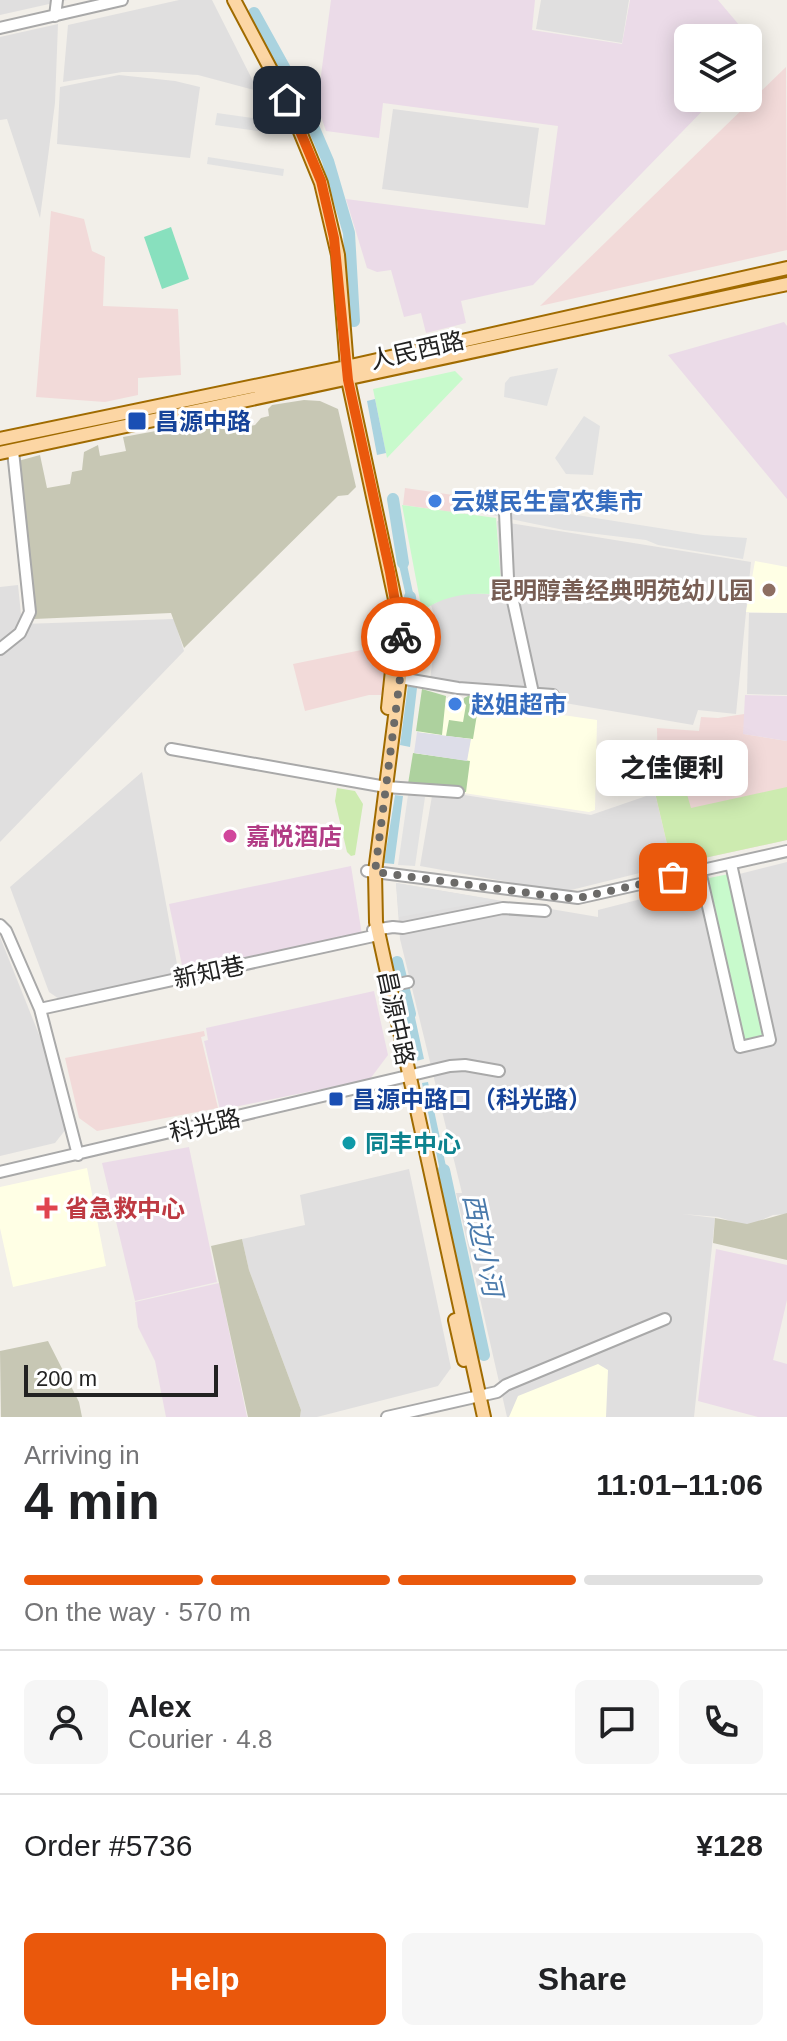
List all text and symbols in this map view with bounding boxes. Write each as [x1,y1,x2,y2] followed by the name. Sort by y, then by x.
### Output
[674,24,762,112] map controls
[674,24,762,112] button: layers
[253,66,321,134] pin
[265,78,309,122] icon: home
[367,326,467,374] street label: 人民西路
[155,408,251,435] place label: 昌源中路
[126,410,148,432] marker: 昌源中路
[451,488,643,515] place label: 云媒民生富农集市
[426,492,444,510] marker: 云媒民生富农集市
[489,577,753,604] place label: 昆明醇善经典明苑幼儿园
[760,581,778,599] marker: 昆明醇善经典明苑幼儿园
[361,597,441,677] courier
[379,615,423,659] icon: bike
[471,691,567,718] place label: 赵姐超市
[446,695,464,713] marker: 赵姐超市
[597,741,749,797] callout: 之佳便利
[620,753,724,783] text: 之佳便利
[246,823,342,850] place label: 嘉悦酒店
[221,827,239,845] marker: 嘉悦酒店
[639,843,707,911] pin
[651,855,695,899] icon: bag
[171,951,247,993] street label: 新知巷
[373,968,419,1068] street label: 昌源中路
[352,1086,592,1113] place label: 昌源中路口（科光路）
[327,1090,345,1108] marker: 昌源中路口（科光路）
[167,1104,243,1146] street label: 科光路
[365,1130,461,1157] place label: 同丰中心
[340,1134,358,1152] marker: 同丰中心
[458,1191,510,1304] water label: 西边小河
[65,1195,185,1222] place label: 省急救中心
[36,1197,58,1219] marker: 省急救中心
[24,1361,218,1397] scale bar
[36,1366,97,1391] text: 200 m
[24,1440,140,1470] text: Arriving in
[596,1468,763,1501] text: 11:01–11:06
[24,1472,160,1530] text: 4 min
[24,1597,251,1627] text: On the way · 570 m
[24,1680,108,1764] button: person
[575,1680,659,1764] button: chat
[679,1680,763,1764] button: phone
[128,1690,191,1723] text: Alex
[128,1724,273,1754] text: Courier · 4.8
[24,1829,192,1862] text: Order #5736
[696,1829,763,1862] text: ¥128
[24,1933,386,2025] button: Help
[402,1933,763,2025] button: Share

